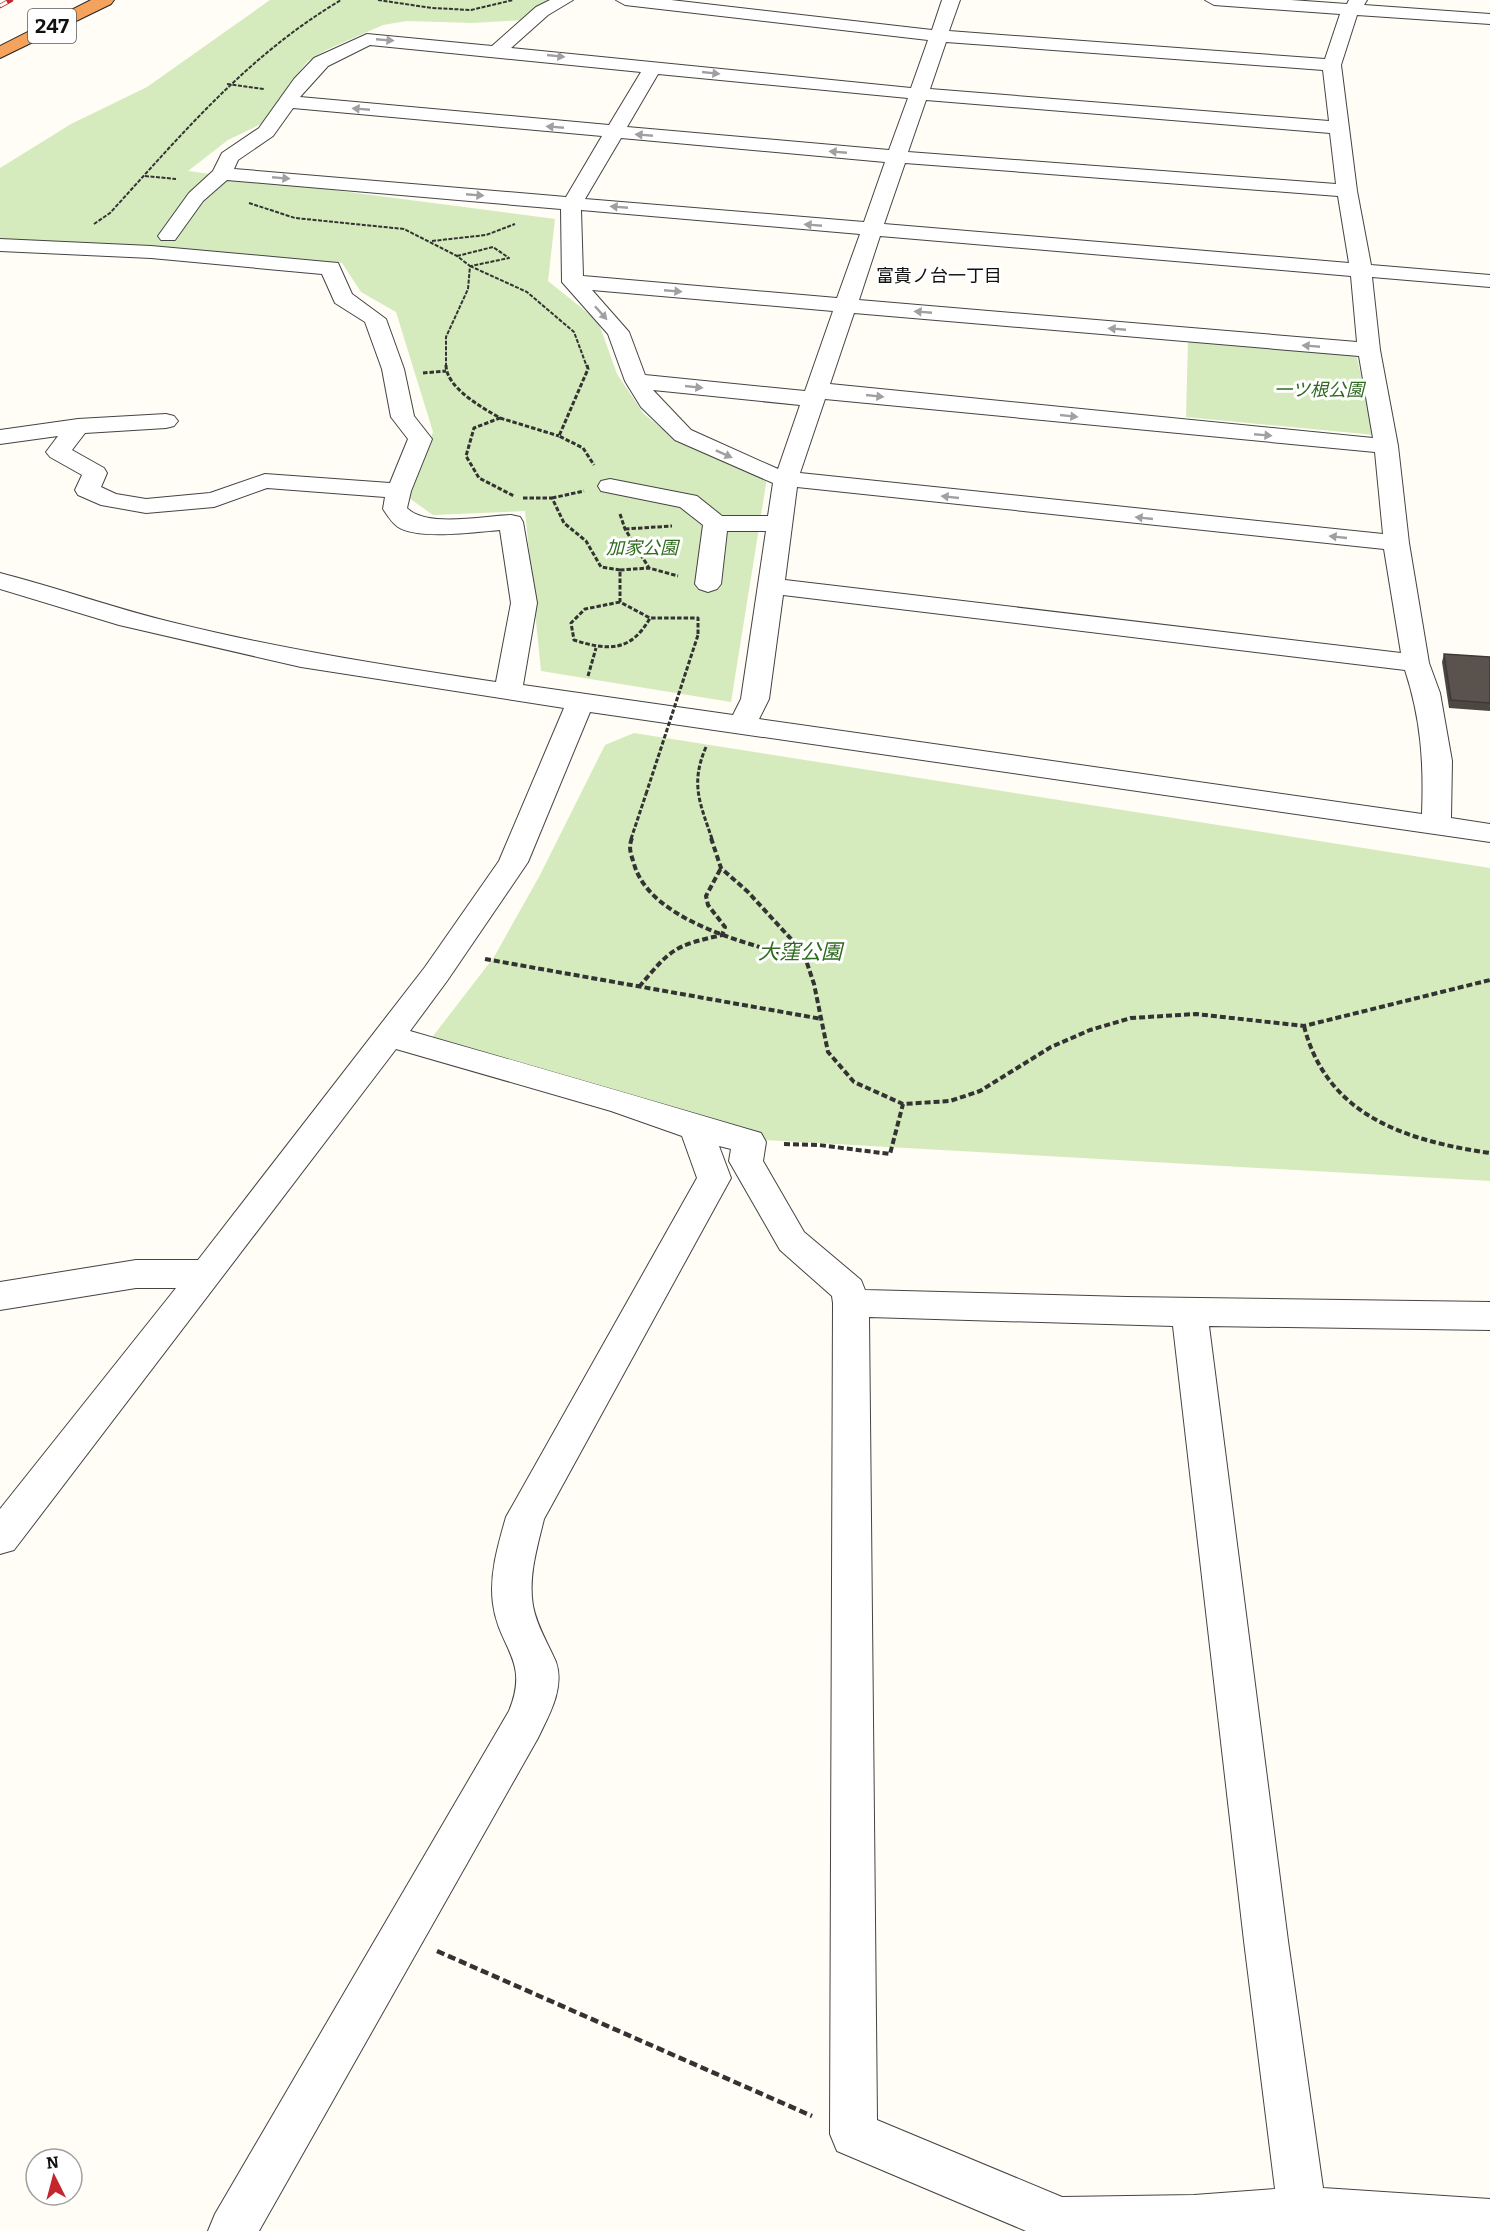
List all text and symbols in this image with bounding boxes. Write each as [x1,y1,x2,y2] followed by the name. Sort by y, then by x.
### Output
[28,9,76,43] road number: 247
[376,35,395,45] one-way arrow
[547,52,566,61] one-way arrow
[702,68,721,78] one-way arrow
[351,104,370,114] one-way arrow
[546,122,565,132] one-way arrow
[635,130,654,140] one-way arrow
[829,147,848,157] one-way arrow
[271,174,290,183] one-way arrow
[466,190,485,199] one-way arrow
[610,202,629,212] one-way arrow
[804,220,823,230] one-way arrow
[876,265,1002,287] district label: 富貴ノ台一丁目
[664,286,683,296] one-way arrow
[594,305,607,320] one-way arrow
[913,308,932,317] one-way arrow
[1107,324,1126,334] one-way arrow
[1302,341,1321,350] one-way arrow
[1274,379,1367,401] park label: 一ツ根公園
[684,382,703,392] one-way arrow
[865,391,884,401] one-way arrow
[1059,411,1078,421] one-way arrow
[1253,430,1272,440] one-way arrow
[715,449,733,459] one-way arrow
[940,492,959,502] one-way arrow
[1134,513,1153,523] one-way arrow
[1328,533,1347,542] one-way arrow
[606,537,681,559] park label: 加家公園
[758,939,845,965] park label: 大窪公園
[24,2147,84,2207] north arrow
[45,2152,60,2173] text: N

